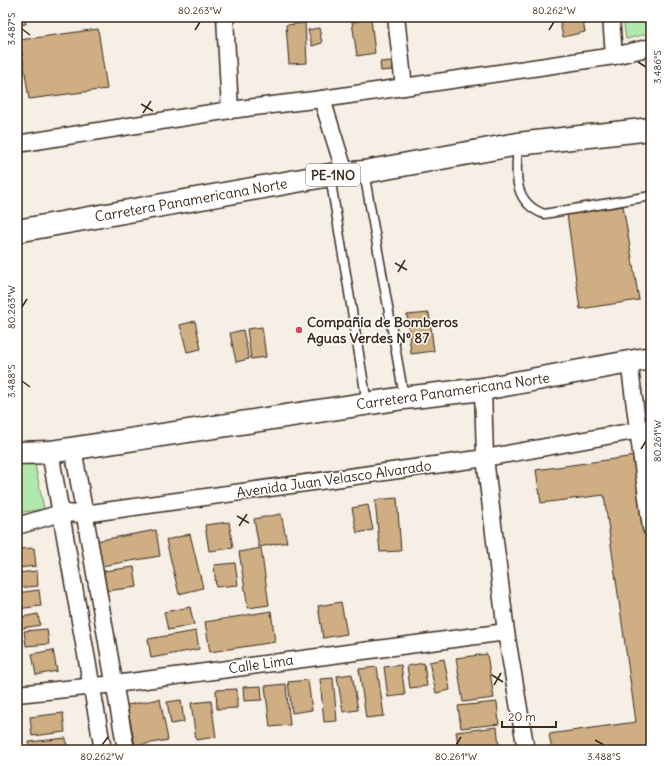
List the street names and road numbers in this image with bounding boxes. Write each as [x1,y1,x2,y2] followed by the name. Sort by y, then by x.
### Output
[306,164,360,186] road number: PE-1NO
[93,174,289,226] street label: Carretera Panamericana Norte
[355,369,551,413] street label: Carretera Panamericana Norte
[235,456,433,502] street label: Avenida Juan Velasco Alvarado
[227,651,295,677] street label: Calle Lima

